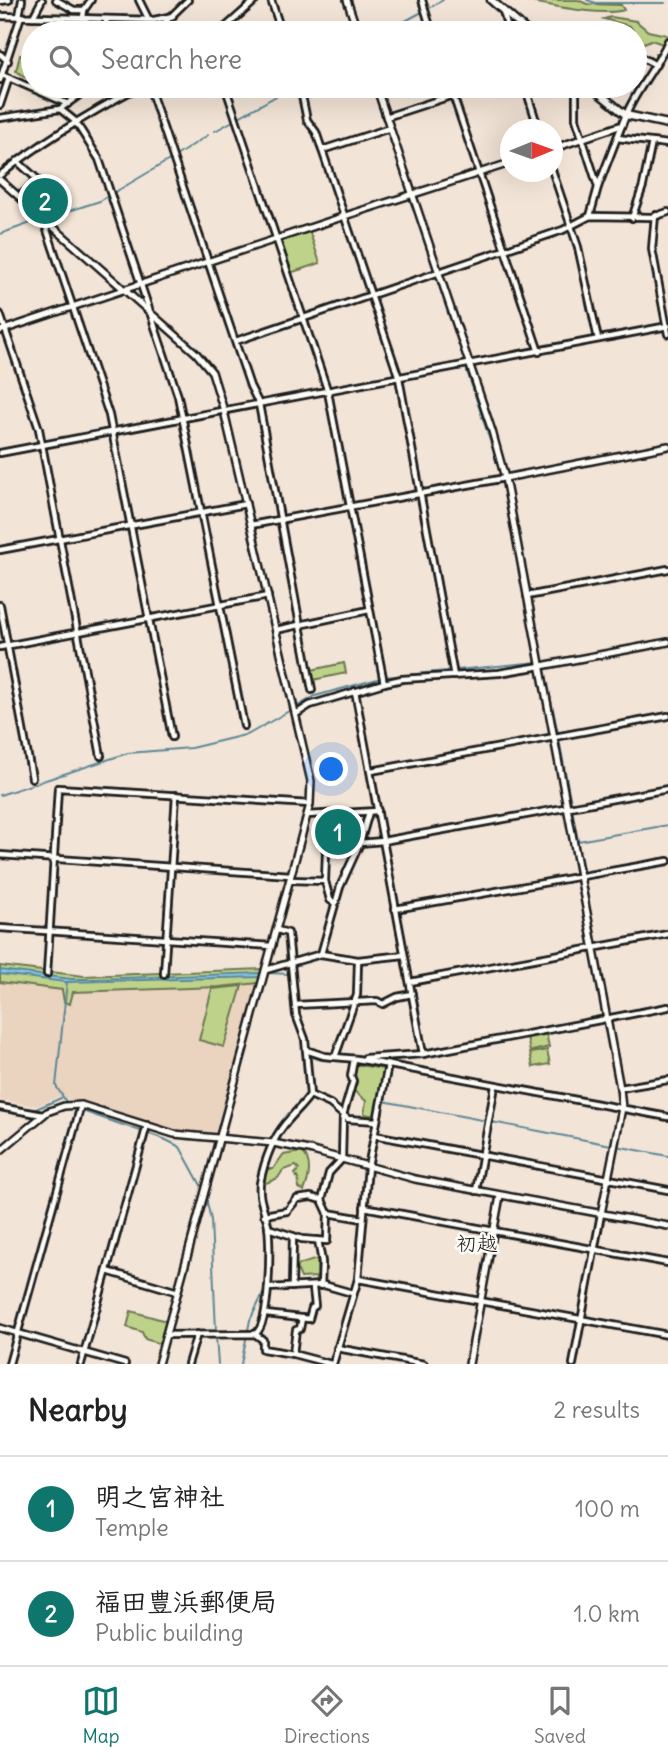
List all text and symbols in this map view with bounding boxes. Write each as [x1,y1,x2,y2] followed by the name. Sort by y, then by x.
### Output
[21,21,647,98] search box
[45,41,83,79] icon: search
[101,43,242,76] text: Search here
[500,119,563,182] north arrow
[22,175,68,227] pin: 2
[314,752,348,786] your location
[315,806,361,858] pin: 1
[456,1230,498,1257] district label: 初越
[28,1391,128,1429] text: Nearby
[554,1395,640,1424] text: 2 results
[95,1480,225,1513] text: 明之宮神社
[46,1494,56,1523] text: 1
[575,1494,640,1523] text: 100 m
[95,1513,169,1542] text: Temple
[95,1585,277,1618] text: 福田豊浜郵便局
[45,1599,57,1628] text: 2
[574,1599,640,1628] text: 1.0 km
[95,1618,244,1647] text: Public building
[82,1682,120,1748] tab: Map
[284,1682,370,1748] tab: Directions
[534,1682,586,1748] tab: Saved

